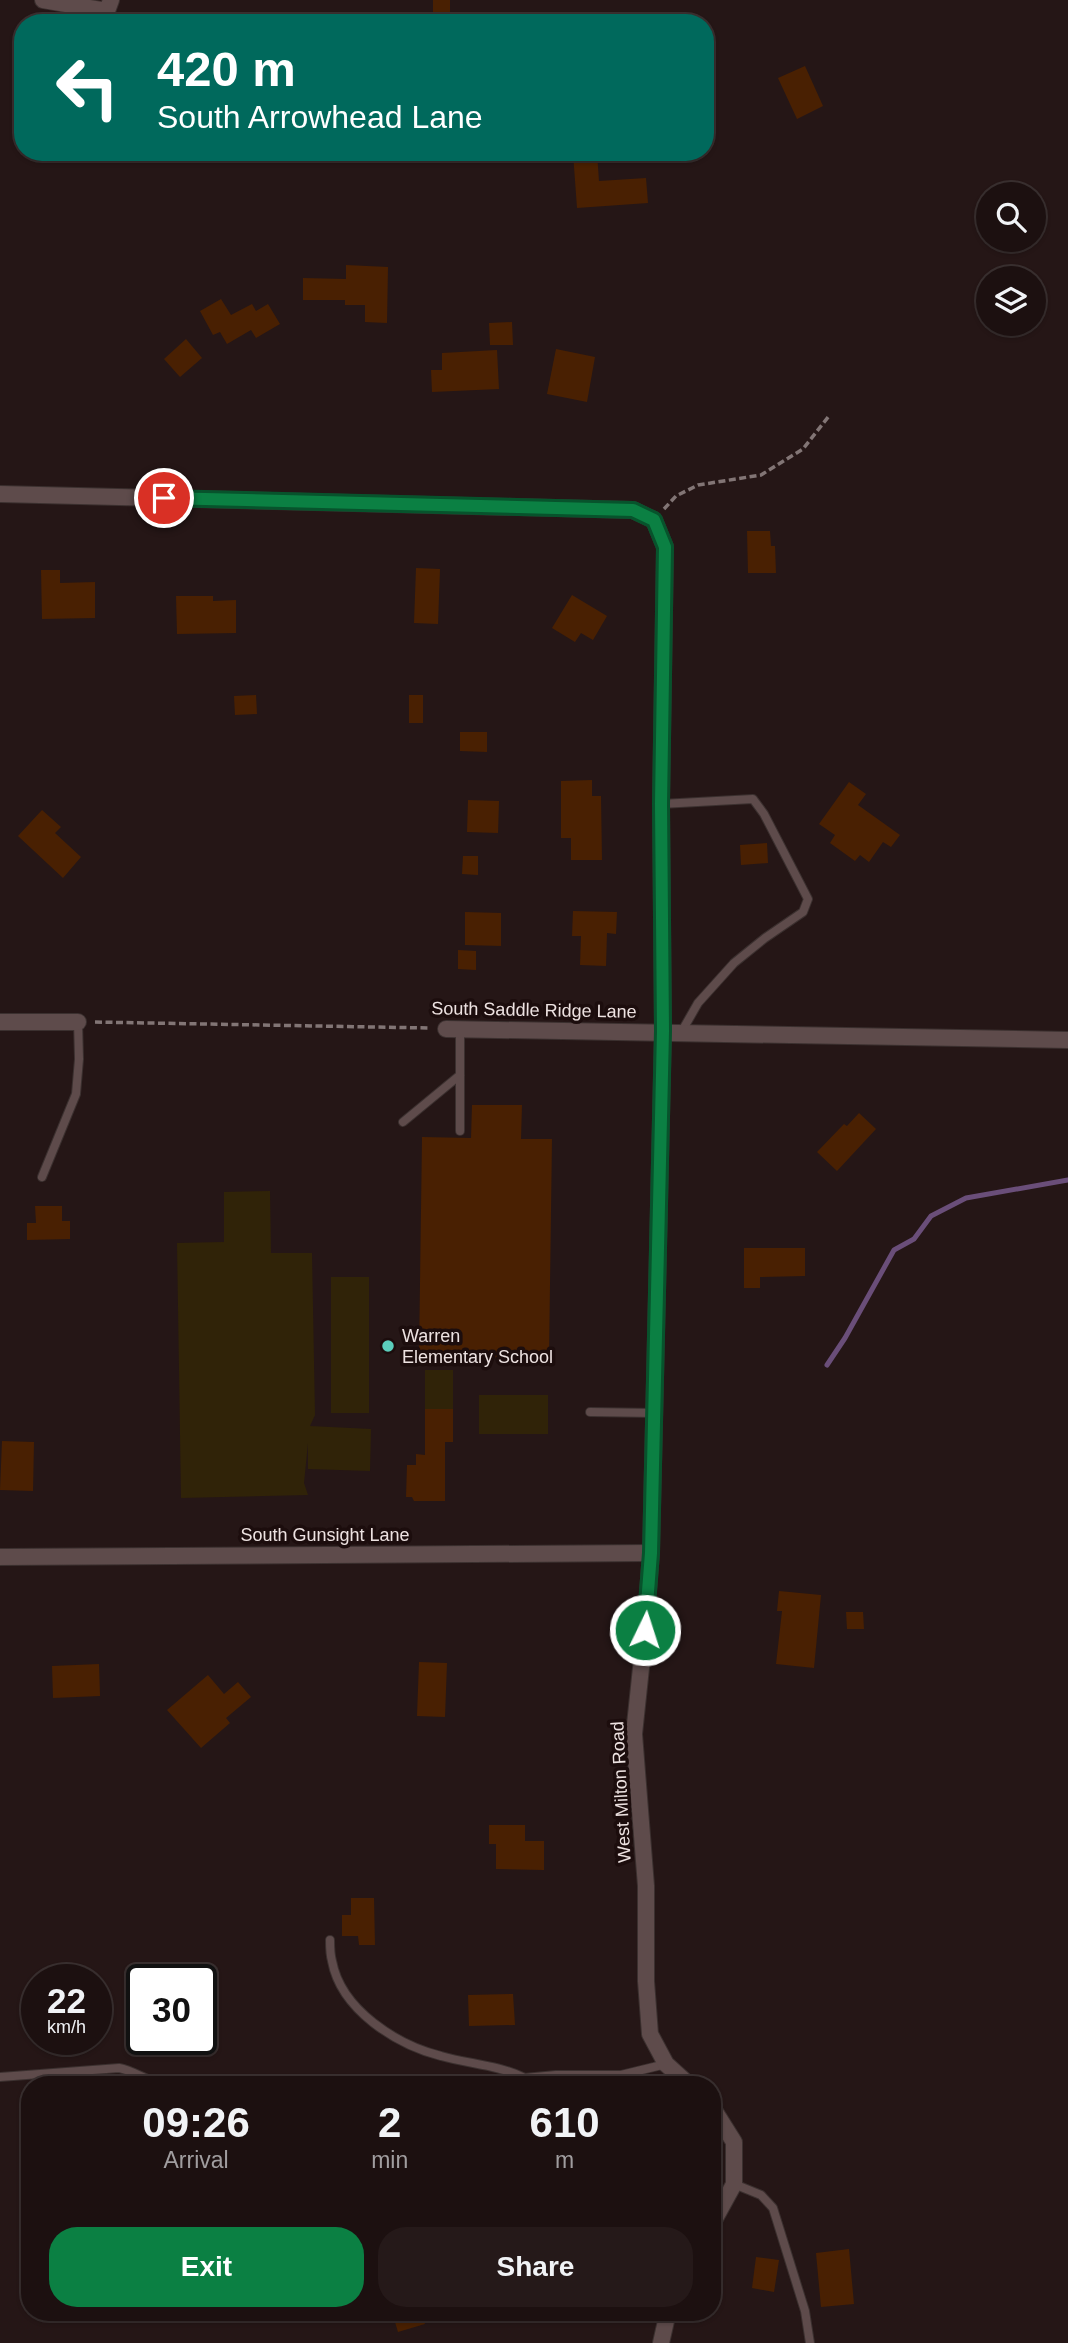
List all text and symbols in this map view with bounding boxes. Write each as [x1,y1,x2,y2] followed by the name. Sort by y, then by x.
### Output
[42,42,133,133] icon: left
[157,42,296,96] text: 420 m
[157,99,483,135] text: South Arrowhead Lane
[976,182,1046,336] map controls
[976,182,1046,252] button: search
[976,266,1046,336] button: layers
[134,468,194,528] pin
[145,479,183,517] icon: arrive
[431,998,637,1022] street label: South Saddle Ridge Lane
[402,1326,553,1367] place label: Warren Elementary School
[380,1338,396,1354] marker: Warren Elementary School
[240,1525,410,1545] street label: South Gunsight Lane
[608,1593,682,1667] position arrow
[607,1721,635,1863] street label: West Milton Road
[126,1964,217,2055] speed limit sign: 30
[47,1981,86,2020] text: 22
[47,2017,86,2037] text: km/h
[142,2099,250,2146] text: 09:26
[378,2099,401,2146] text: 2
[530,2099,600,2146] text: 610
[163,2147,229,2173] text: Arrival
[371,2147,408,2173] text: min
[555,2147,574,2173] text: m
[49,2227,364,2307] button: Exit
[378,2227,693,2307] button: Share

